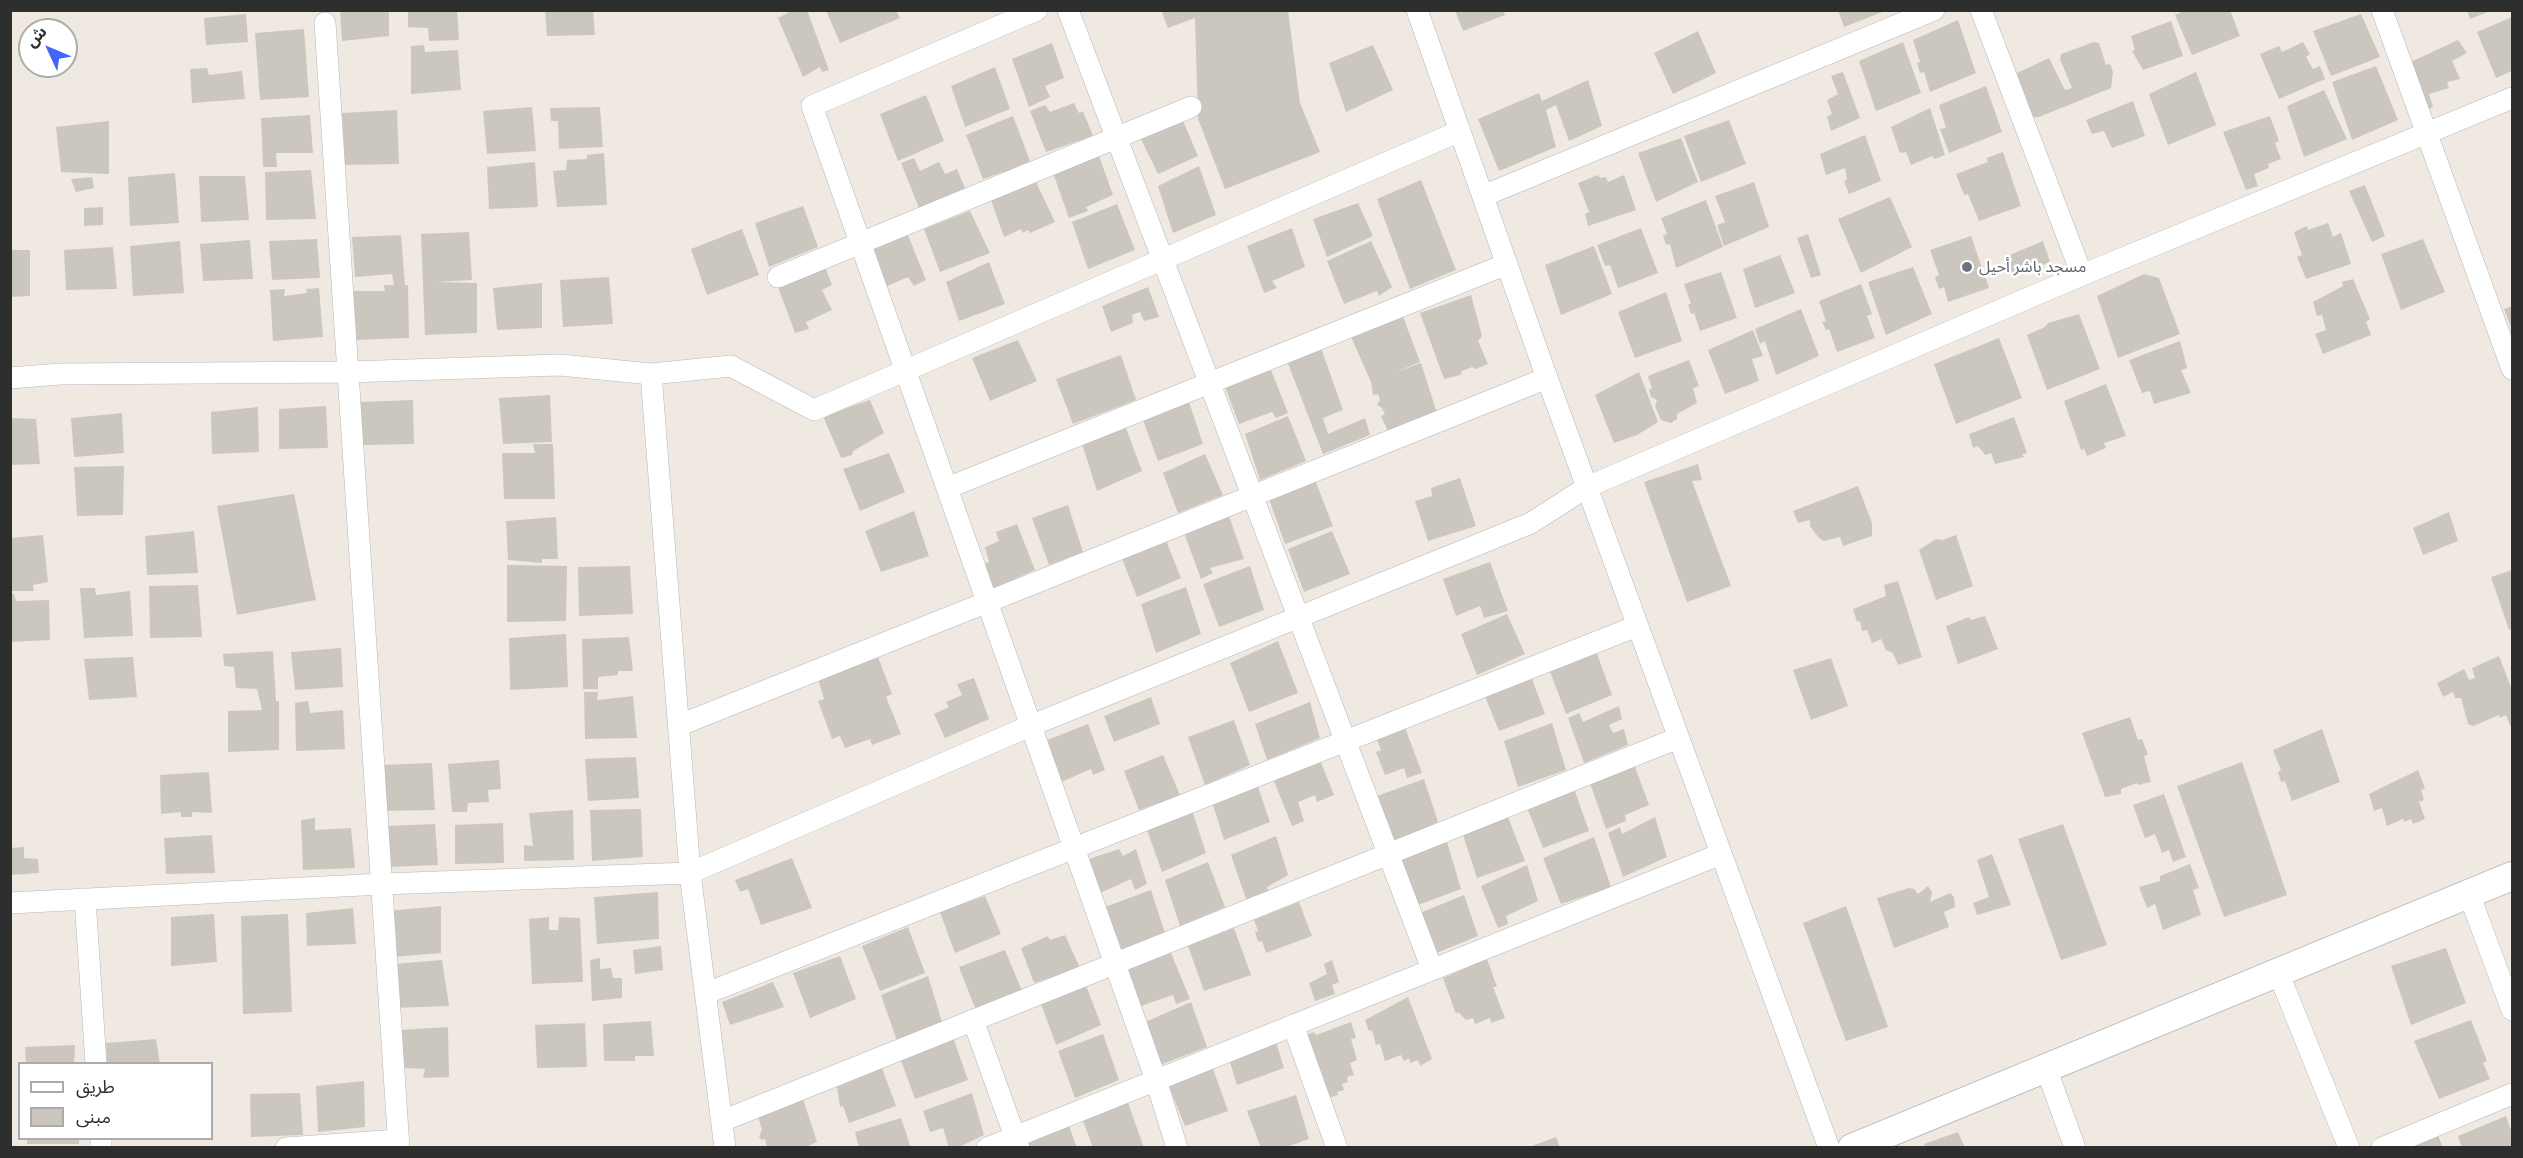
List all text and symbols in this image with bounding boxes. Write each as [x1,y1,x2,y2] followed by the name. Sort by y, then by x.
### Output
[18,18,78,78] north arrow
[22,22,51,51] text: ش
[1979,257,2086,277] place label: مسجد باشر أحيل
[1960,260,1974,274] marker: مسجد باشر أحيل
[18,1062,213,1140] legend
[76,1076,115,1098] text: طريق
[76,1106,111,1128] text: مبنى

